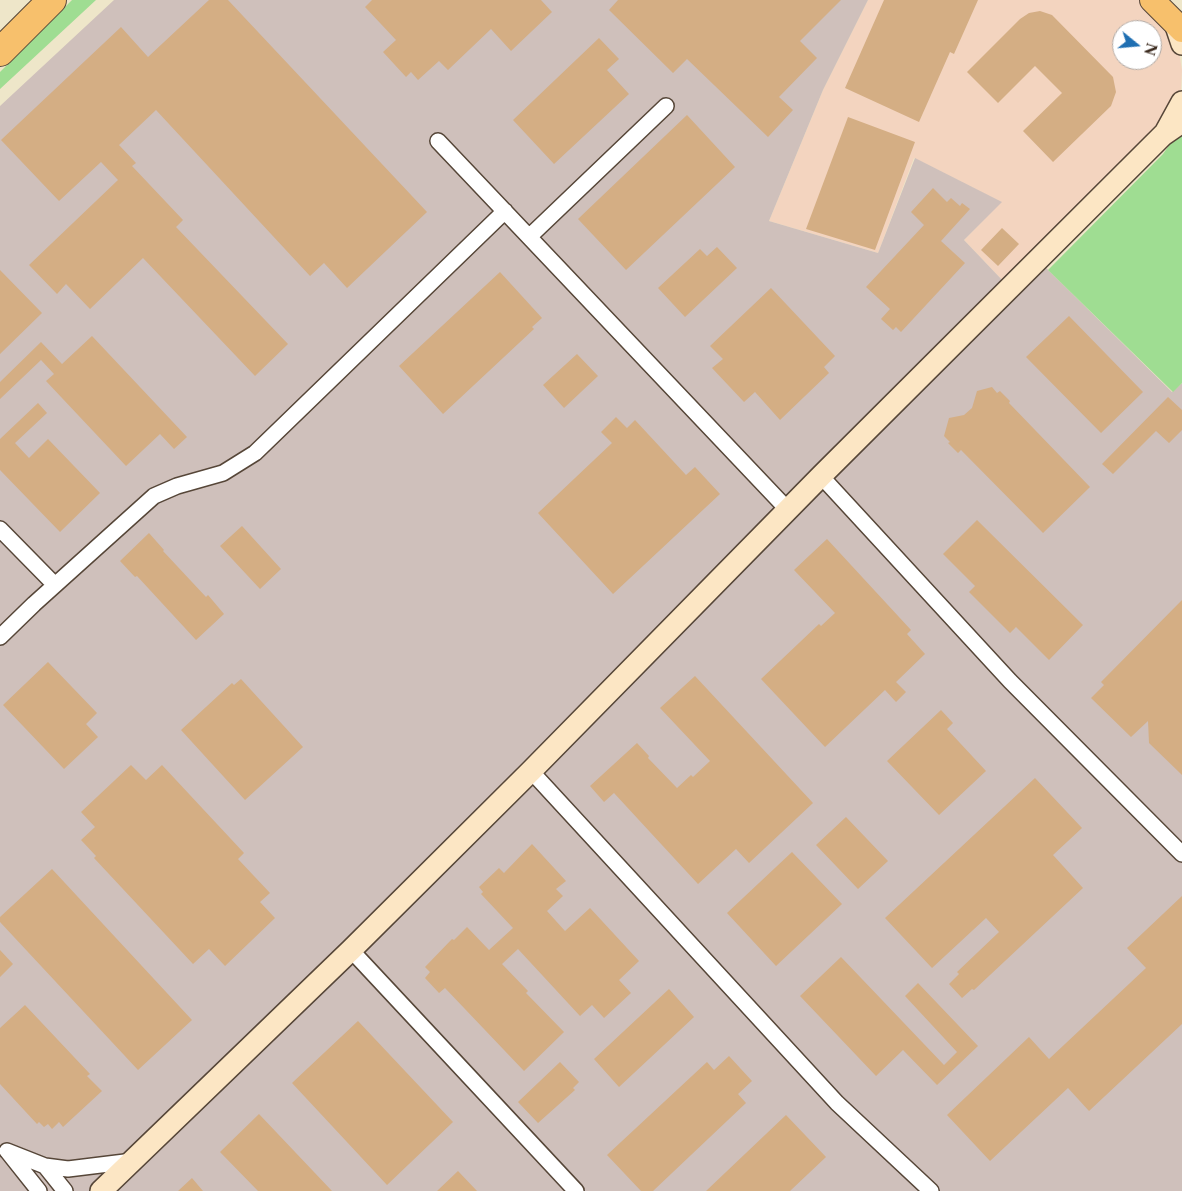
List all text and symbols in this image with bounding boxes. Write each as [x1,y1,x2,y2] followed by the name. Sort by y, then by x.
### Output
[1112,20,1162,70] north arrow
[1140,41,1161,58] text: N

